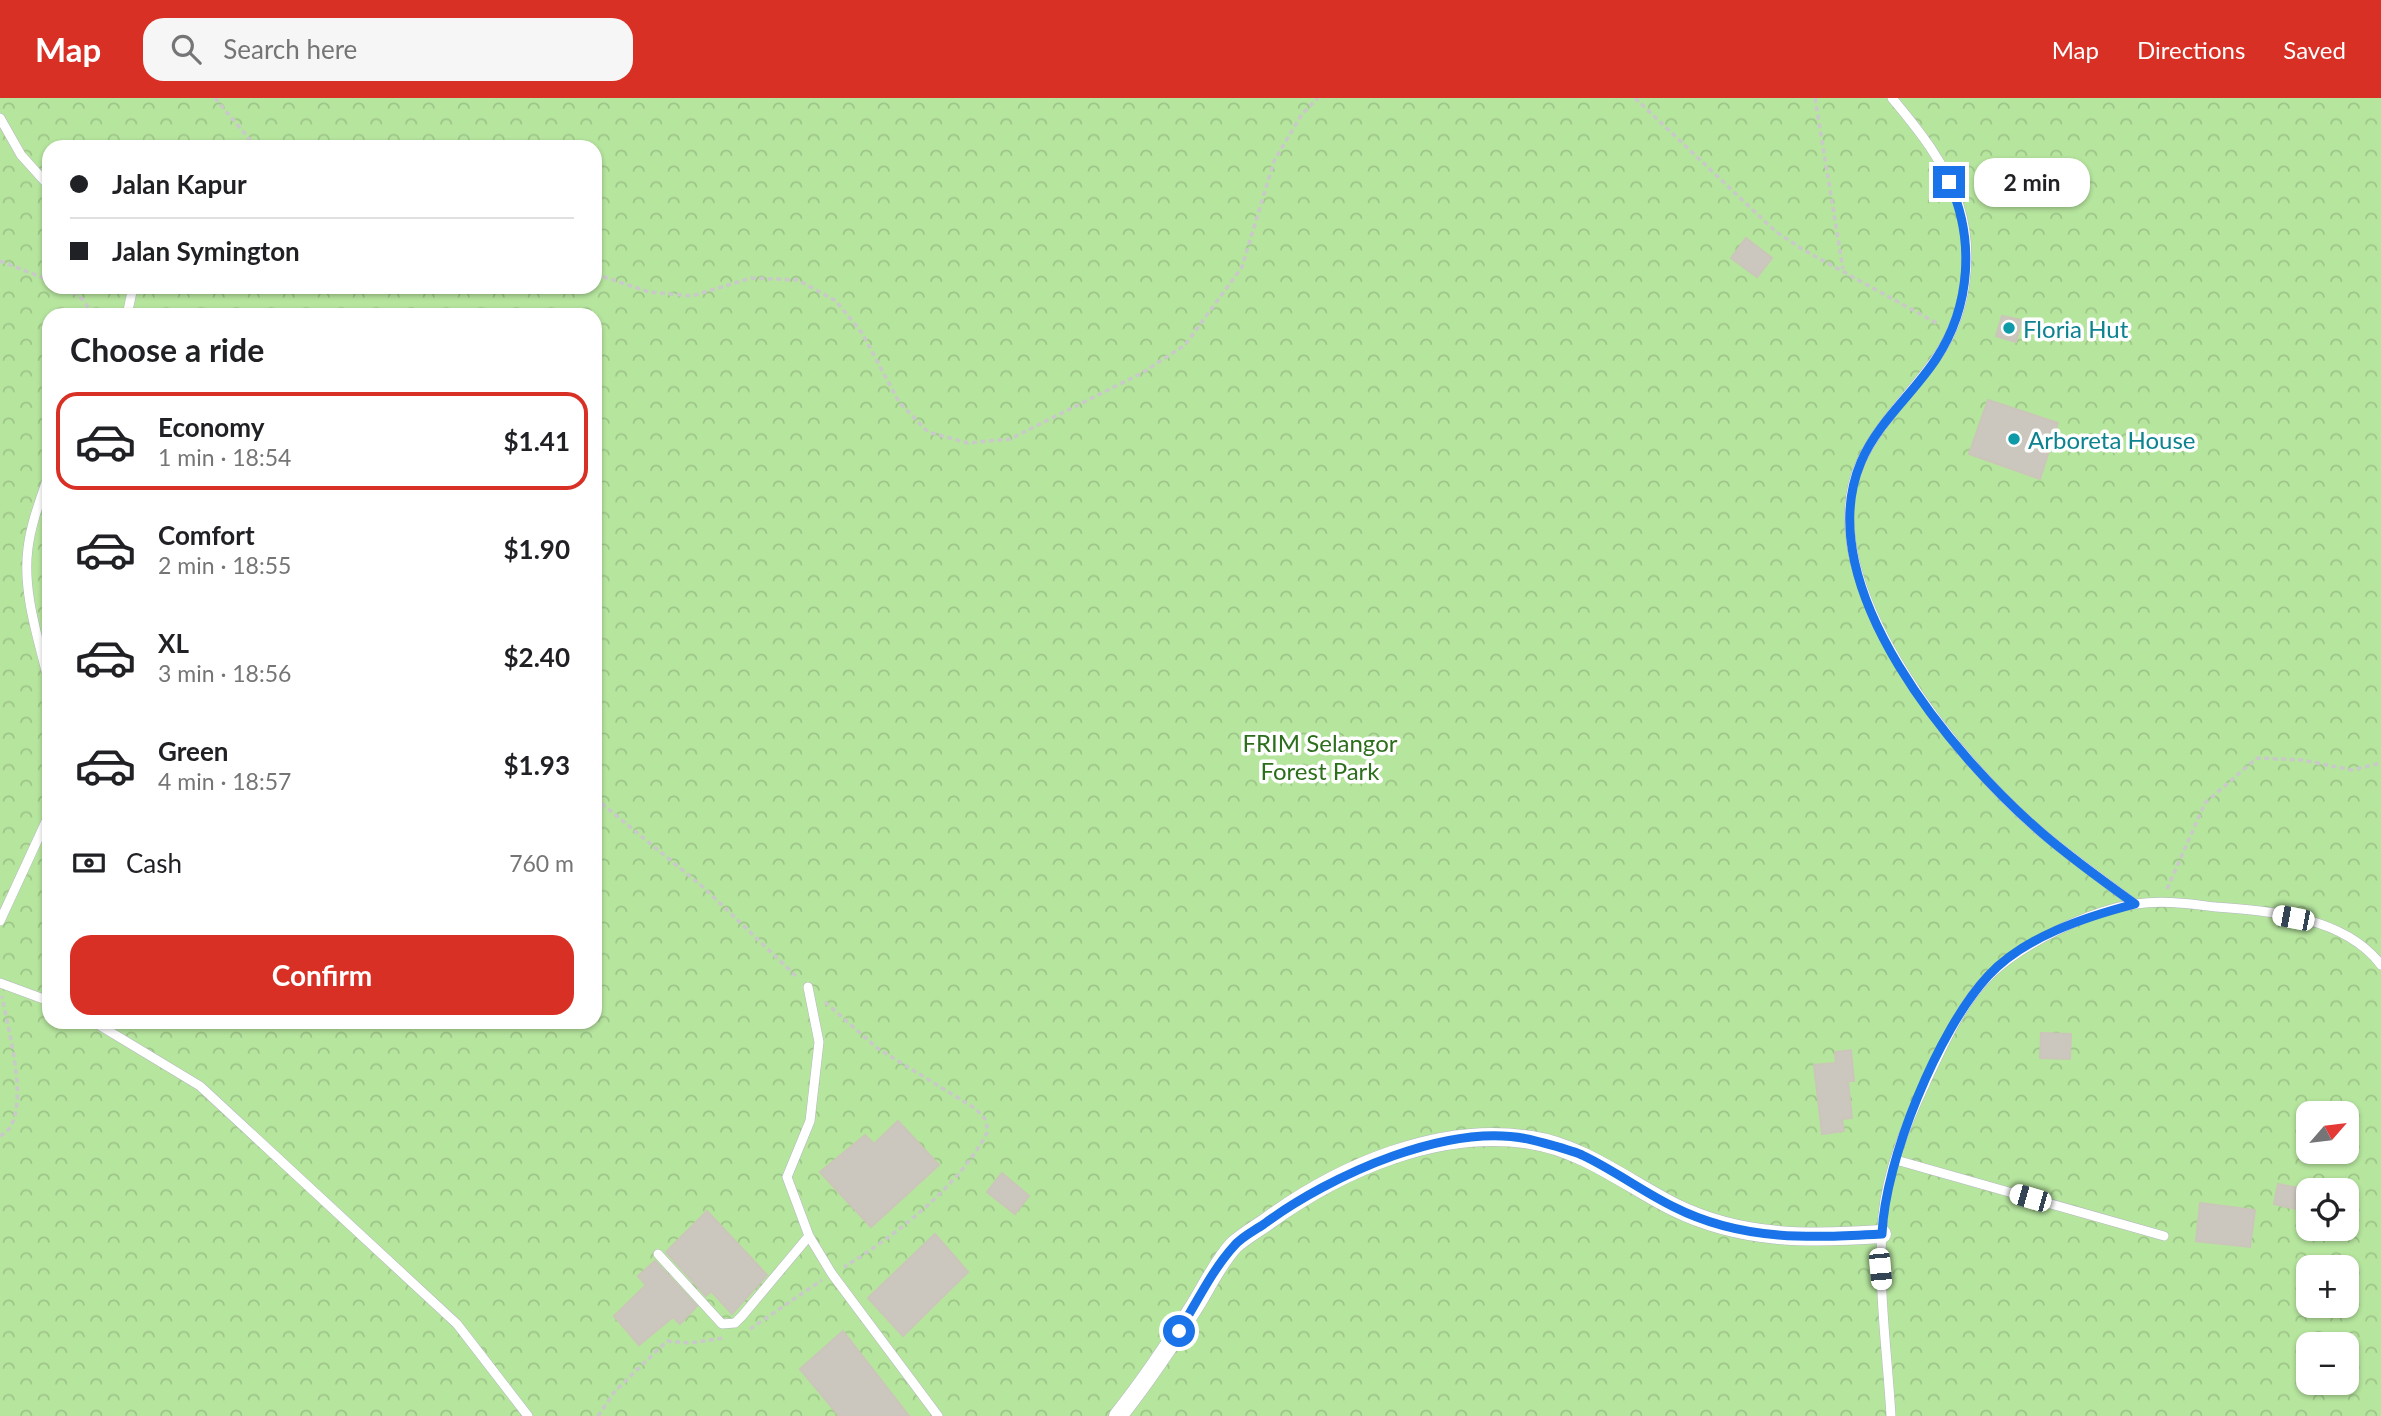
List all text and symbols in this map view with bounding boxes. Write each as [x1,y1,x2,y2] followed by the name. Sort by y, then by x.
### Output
[143,18,633,81] search box
[35,29,101,69] text: Map
[167,30,205,68] icon: search
[223,33,357,65] text: Search here
[2052,35,2099,64] text: Map
[2137,35,2245,64] text: Directions
[2283,35,2346,64] text: Saved
[1974,158,2089,206] callout: 2 min
[1933,166,1965,198] route end
[112,168,247,200] text: Jalan Kapur
[2003,168,2061,196] text: 2 min
[112,235,300,267] text: Jalan Symington
[2023,314,2129,343] place label: Floria Hut
[2001,320,2017,336] marker: Floria Hut
[70,330,264,369] text: Choose a ride
[74,410,137,473] icon: car
[158,411,264,443] text: Economy
[504,425,570,457] text: $1.41
[2028,425,2196,454] place label: Arboreta House
[2006,431,2022,447] marker: Arboreta House
[158,443,291,471] text: 1 min · 18:54
[74,518,137,581] icon: car
[158,519,255,551] text: Comfort
[504,533,570,565] text: $1.90
[158,551,291,579] text: 2 min · 18:55
[74,626,137,689] icon: car
[158,627,189,659] text: XL
[504,641,570,673] text: $2.40
[158,659,291,687] text: 3 min · 18:56
[1243,728,1398,785] park label: FRIM Selangor Forest Park
[74,734,137,797] icon: car
[158,735,228,767] text: Green
[504,749,570,781] text: $1.93
[158,767,291,795] text: 4 min · 18:57
[70,844,108,882] icon: cash
[126,847,182,879] text: Cash
[509,849,574,877] text: 760 m
[2271,904,2316,932] car
[70,935,574,1015] button: Confirm
[2296,1101,2359,1164] north arrow
[2296,1101,2359,1395] map controls
[2296,1178,2359,1241] button: locate
[2007,1182,2054,1214] car
[1868,1247,1893,1291] car
[2296,1255,2359,1318] button: +
[1163,1315,1195,1347] route start
[2296,1332,2359,1395] button: −

